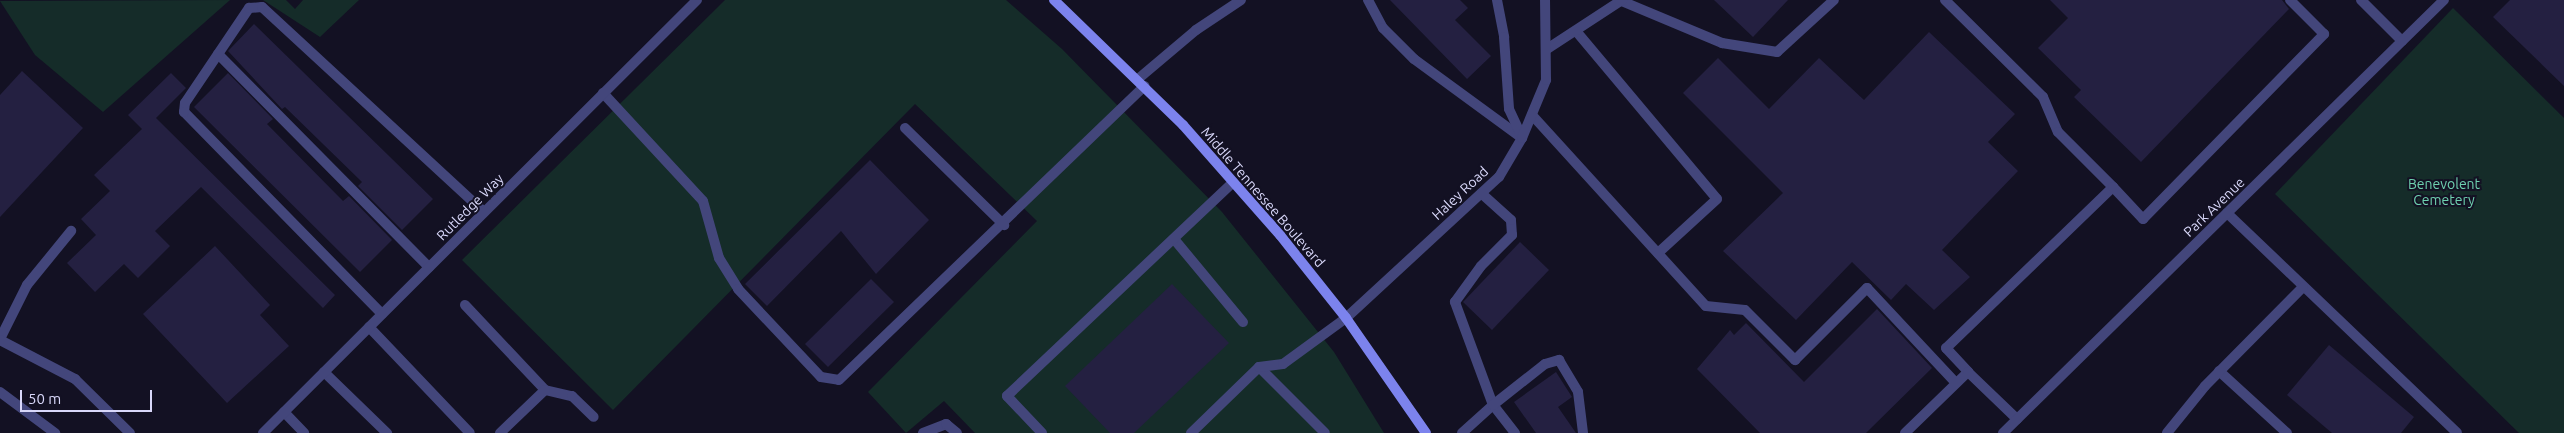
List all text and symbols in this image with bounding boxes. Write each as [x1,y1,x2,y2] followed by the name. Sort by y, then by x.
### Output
[1198,124,1328,270] street label: Middle Tennessee Boulevard
[1428,163,1492,223] street label: Haley Road
[433,170,507,244] street label: Rutledge Way
[2180,174,2248,240] street label: Park Avenue
[2408,176,2480,208] park label: Benevolent Cemetery
[22,380,155,412] scale bar
[28,390,61,407] text: 50 m

